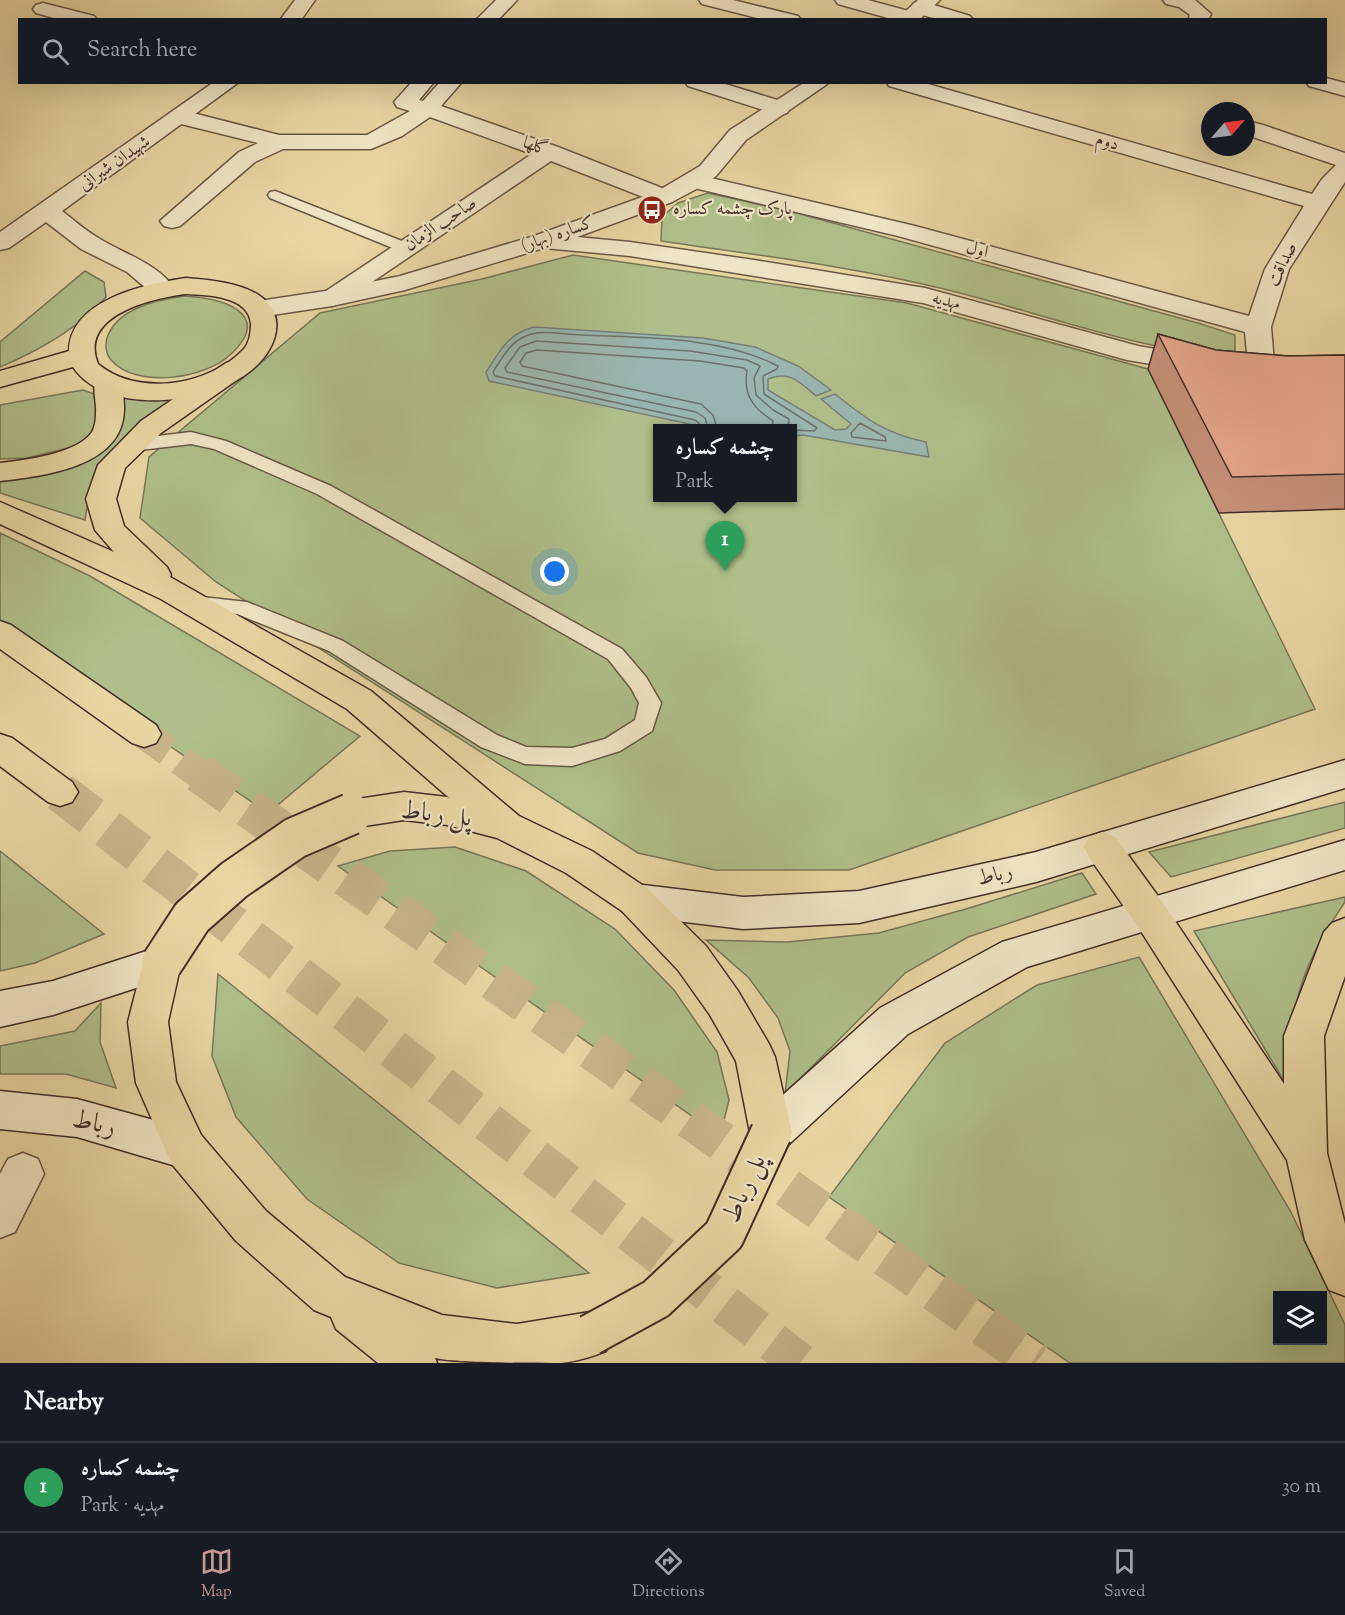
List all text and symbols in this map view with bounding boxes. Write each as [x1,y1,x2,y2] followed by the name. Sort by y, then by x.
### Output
[18,18,1327,84] search box
[39,35,72,68] icon: search
[87,35,197,67] text: Search here
[1201,102,1255,156] north arrow
[1092,127,1122,160] street label: دوم
[74,130,156,198] street label: شهیدان شیرانی
[519,130,551,164] street label: گلها
[399,191,483,259] street label: صاحب الزمان
[636,194,668,226] bus stop icon: پارک چشمه کساره
[673,197,793,223] place label: پارک چشمه کساره
[518,210,598,260] street label: کساره (بهار)
[963,236,991,266] street label: اول
[1261,239,1305,291] street label: صداقت
[929,286,963,318] street label: مهدیه
[653,424,797,502] popup
[675,433,775,465] text: چشمه کساره
[675,468,714,497] text: Park
[706,522,744,571] pin: 1
[540,557,569,586] your location
[398,792,475,838] street label: پل رباط
[974,857,1016,895] street label: رباط
[68,1101,120,1147] street label: رباط
[714,1148,777,1229] street label: پل رباط
[1273,1291,1327,1345] map controls
[1273,1291,1327,1345] button: layers
[24,1384,104,1421] text: Nearby
[81,1454,180,1486] text: چشمه کساره
[40,1473,47,1502] text: 1
[1282,1473,1321,1502] text: 30 m
[81,1492,164,1521] text: Park · مهدیه
[200,1545,233,1604] tab: Map
[632,1545,705,1604] tab: Directions
[1104,1545,1145,1604] tab: Saved

